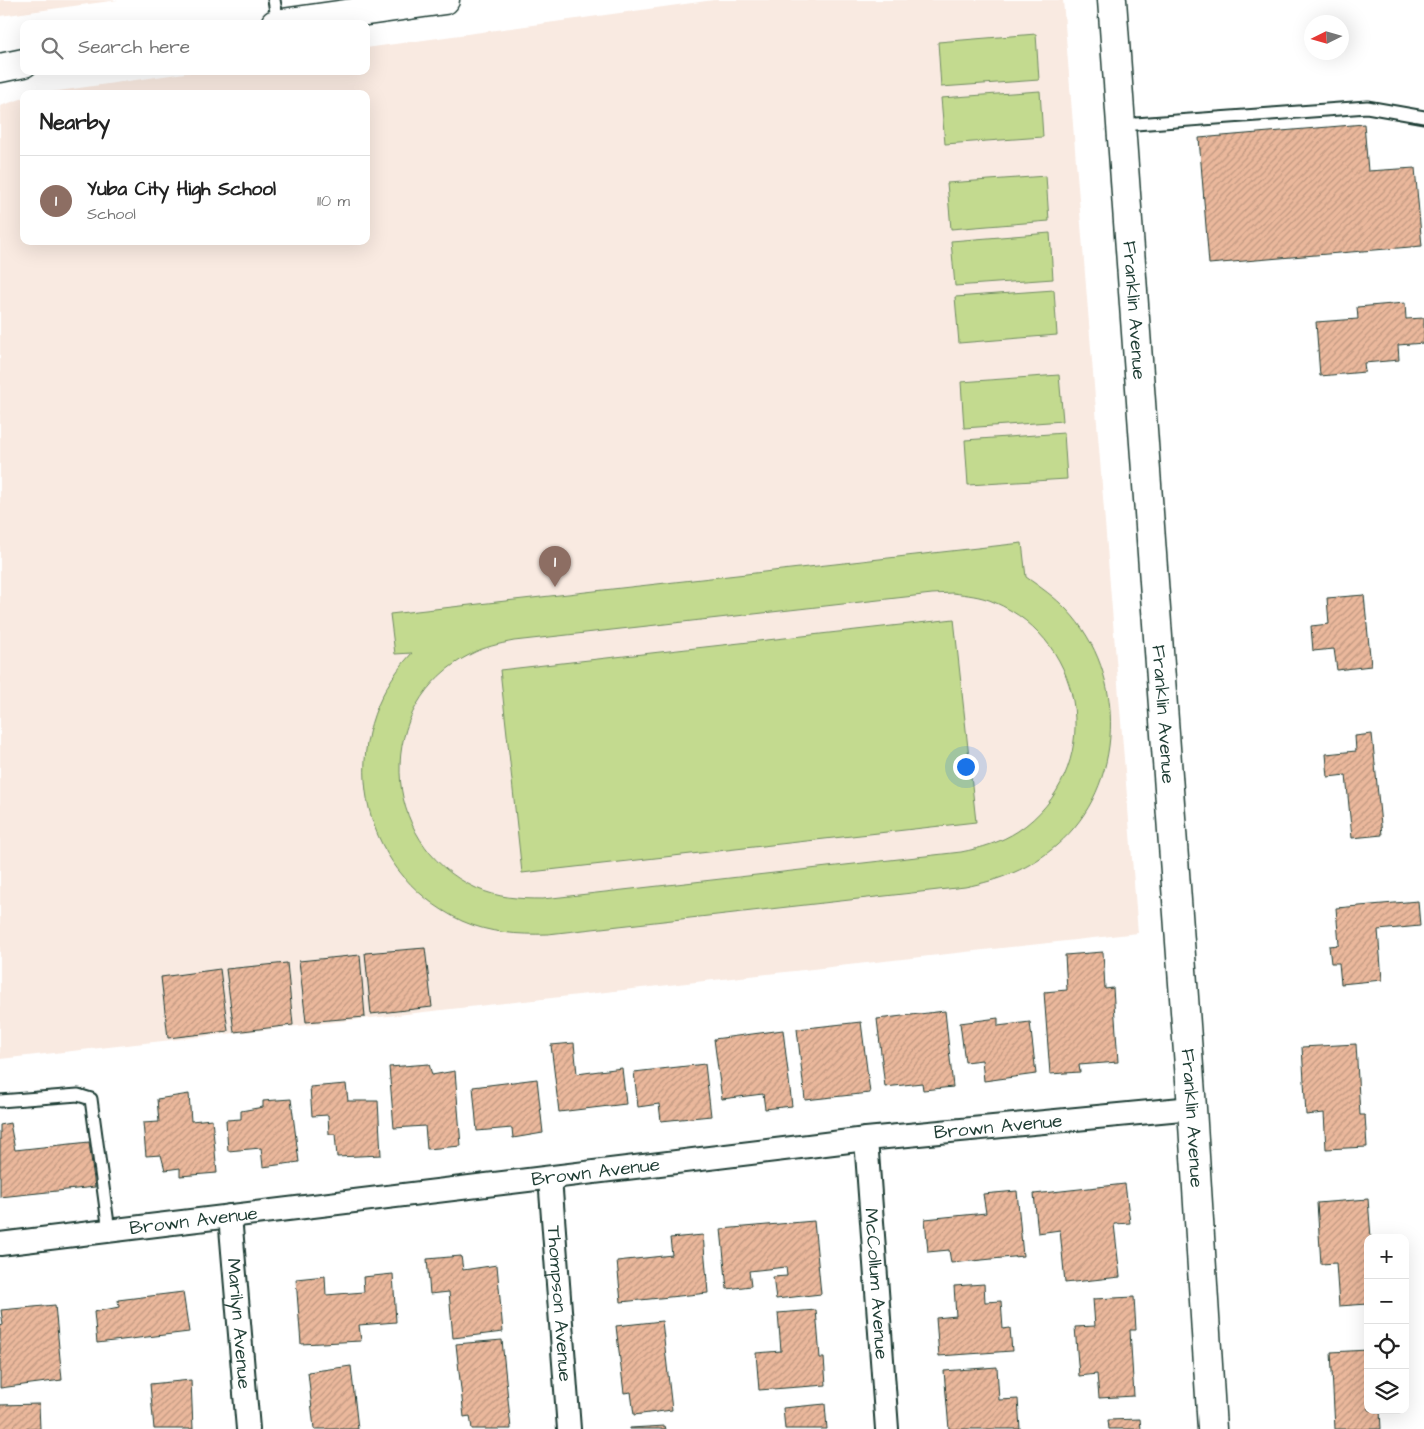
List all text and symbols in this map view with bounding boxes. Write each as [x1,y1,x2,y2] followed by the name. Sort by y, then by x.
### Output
[1304,15,1349,60] north arrow
[20,20,370,75] search box
[38,34,66,62] icon: search
[78,34,190,61] text: Search here
[40,108,110,137] text: Nearby
[87,176,276,203] text: Yuba City High School
[55,190,57,212] text: 1
[317,190,350,212] text: 110 m
[87,203,136,225] text: School
[1116,240,1153,381] street label: Franklin Avenue
[539,546,571,587] pin: 1
[1145,644,1182,785] street label: Franklin Avenue
[953,754,979,780] your location
[1174,1048,1210,1188] street label: Franklin Avenue
[933,1107,1064,1146] street label: Brown Avenue
[530,1151,661,1193] street label: Brown Avenue
[128,1199,259,1242] street label: Brown Avenue
[858,1207,895,1360] street label: McCollum Avenue
[540,1225,579,1383] street label: Thompson Avenue
[1364,1234,1409,1414] map controls
[1364,1234,1409,1279] button: +
[220,1257,258,1390] street label: Marilyn Avenue
[1364,1279,1409,1324] button: −
[1364,1324,1409,1369] button: locate
[1364,1369,1409,1414] button: layers

